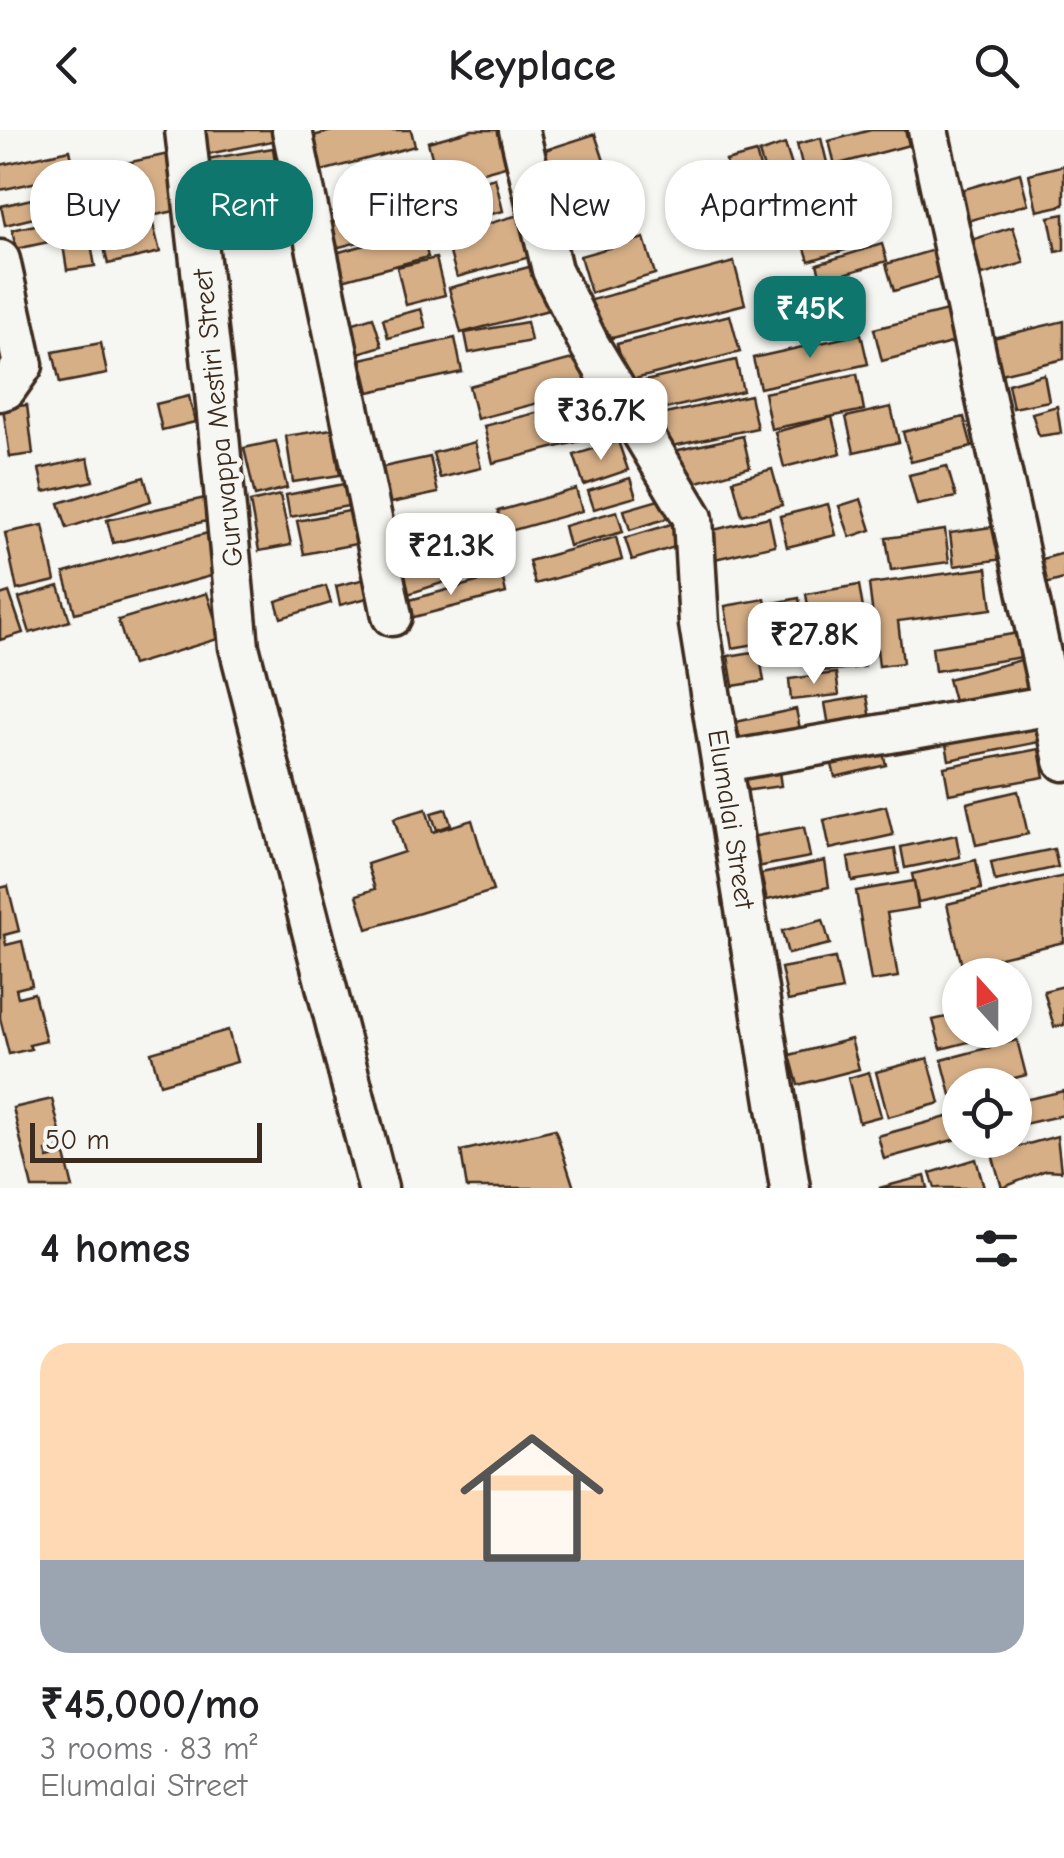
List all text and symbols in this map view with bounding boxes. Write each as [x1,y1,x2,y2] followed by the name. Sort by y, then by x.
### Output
[40,38,95,93] icon: back
[969,38,1024,93] icon: search
[448,39,616,91] text: Keyplace
[30,160,155,250] chip: Buy
[175,160,313,250] chip: Rent
[333,160,493,250] chip: Filters
[513,160,645,250] chip: New
[665,160,892,250] chip: Apartment
[186,266,250,568] street label: Guruvappa Mestiri Street
[751,276,869,361] pin: ₹45K
[776,290,844,327] text: ₹45K
[520,378,682,463] pin: ₹36.7K
[556,392,646,429] text: ₹36.7K
[370,513,532,598] pin: ₹21.3K
[408,527,494,564] text: ₹21.3K
[733,602,895,687] pin: ₹27.8K
[770,616,858,653] text: ₹27.8K
[701,727,761,912] street label: Elumalai Street
[942,958,1032,1048] north arrow
[942,958,1032,1158] map controls
[942,1068,1032,1158] button: locate
[30,1118,262,1162] scale bar
[45,1124,110,1156] text: 50 m
[969,1221,1024,1276] icon: filters
[40,1224,190,1273] text: 4 homes
[442,1408,622,1588] icon: home
[40,1680,260,1729] text: ₹45,000/mo
[40,1730,257,1767] text: 3 rooms · 83 m²
[40,1767,247,1804] text: Elumalai Street

